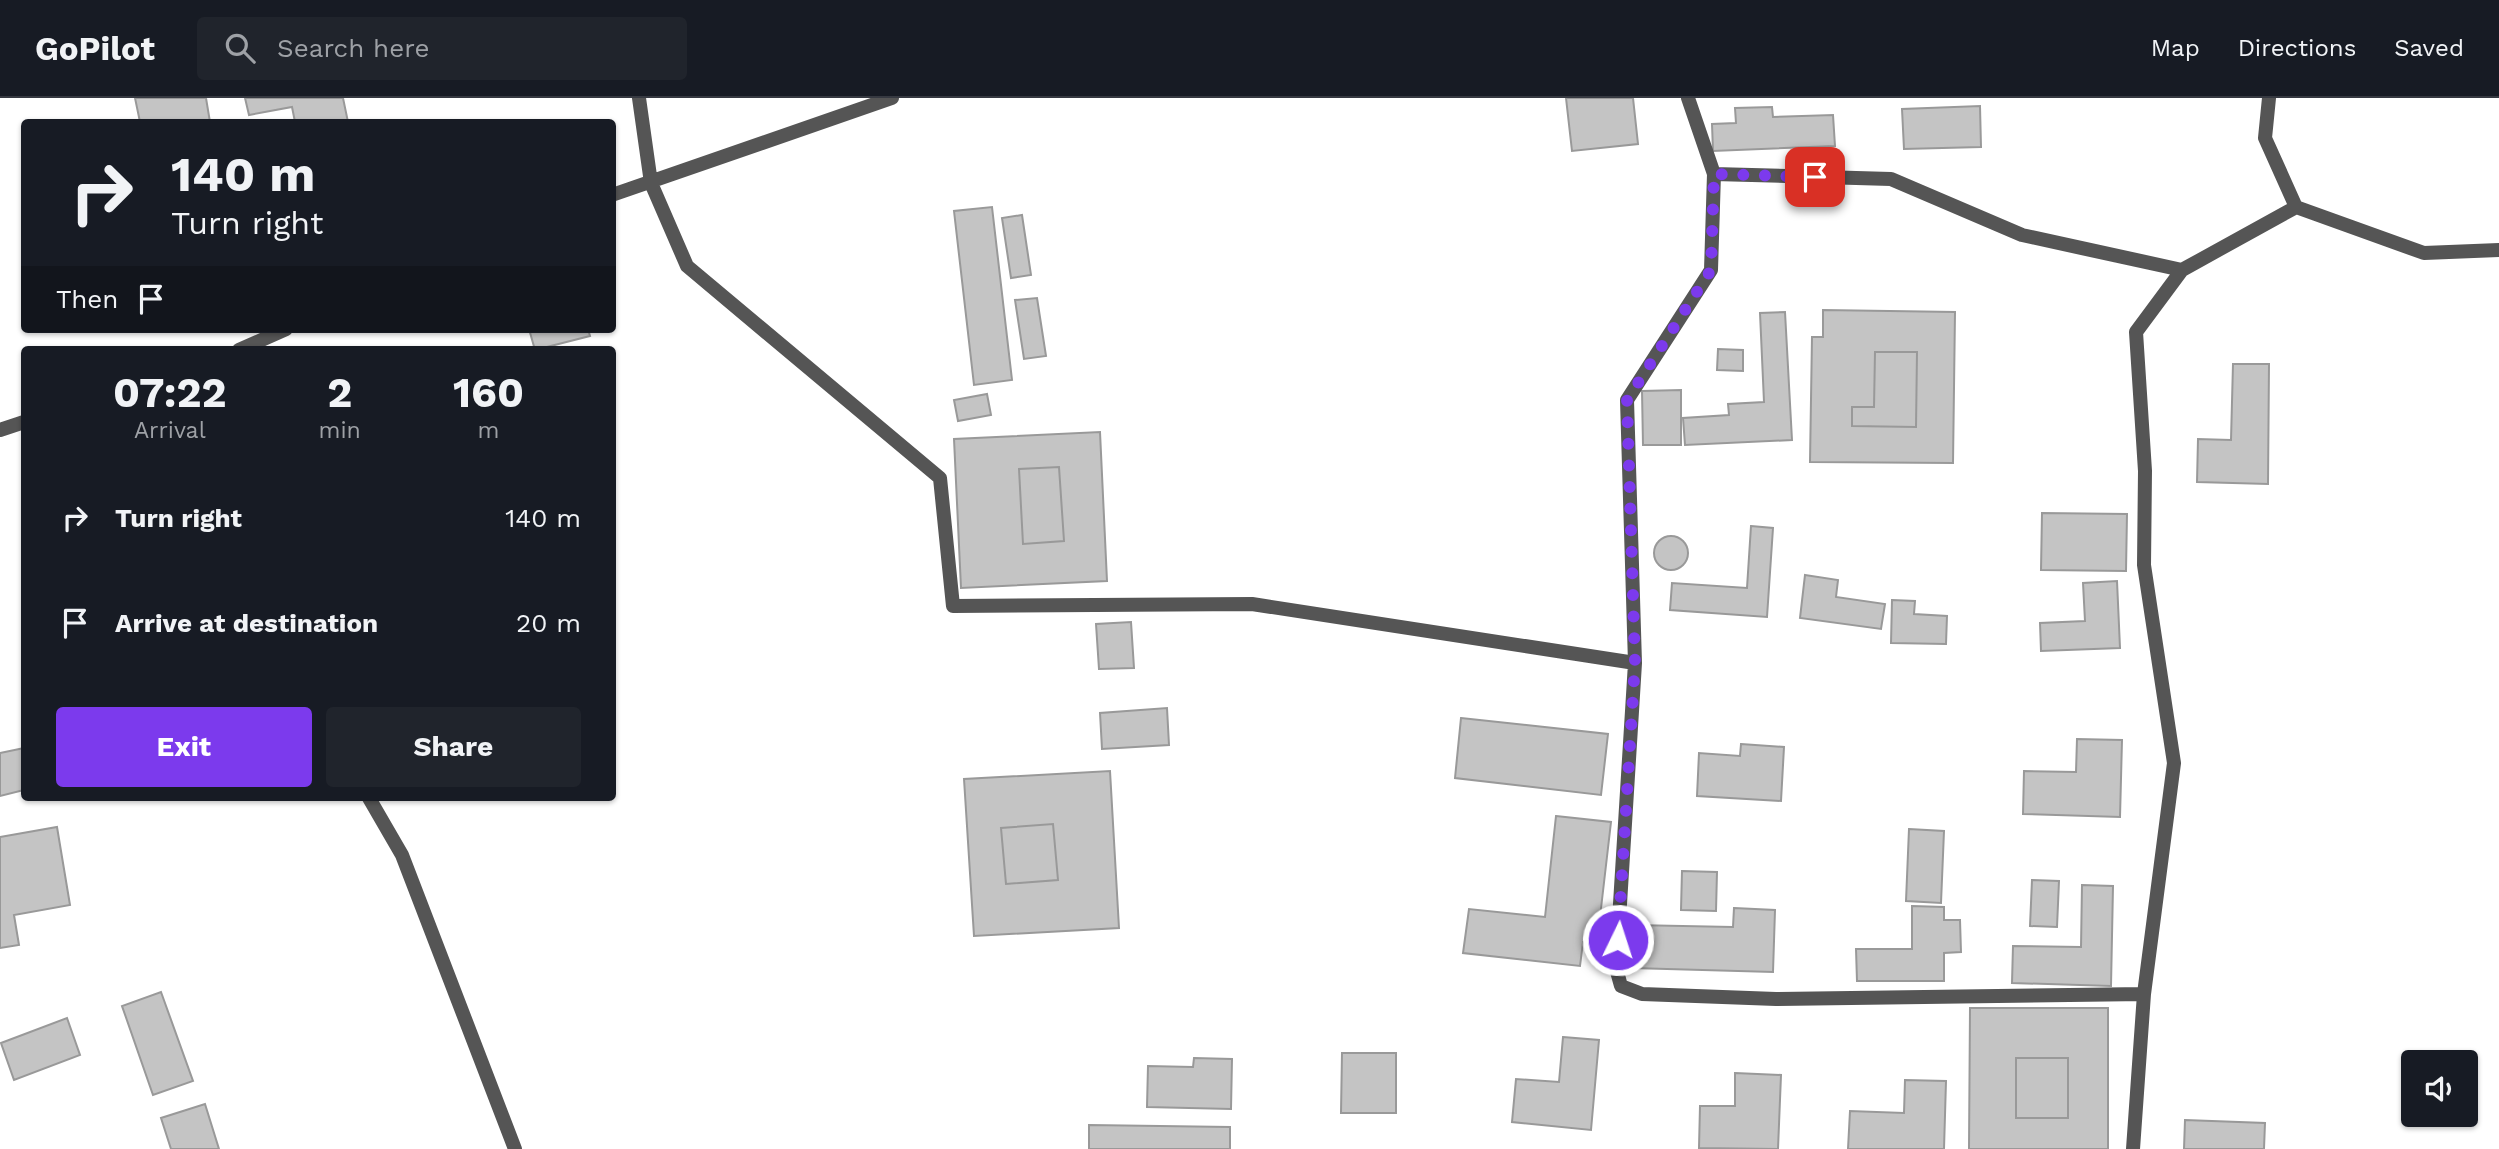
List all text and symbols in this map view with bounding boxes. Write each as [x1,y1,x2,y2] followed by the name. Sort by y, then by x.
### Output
[197,17,687,80] search box
[35,29,155,68] text: GoPilot
[221,29,259,67] icon: search
[277,33,429,63] text: Search here
[2151,34,2200,62] text: Map
[2238,34,2356,62] text: Directions
[2394,34,2464,62] text: Saved
[171,145,315,203] text: 140 m
[56,147,147,238] icon: right
[1785,147,1845,207] pin
[1796,158,1834,196] icon: arrive
[171,204,323,242] text: Turn right
[132,280,170,318] icon: arrive
[56,284,118,314] text: Then
[113,368,227,417] text: 07:22
[327,368,352,417] text: 2
[453,368,524,417] text: 160
[134,417,206,444] text: Arrival
[319,417,361,444] text: min
[477,417,499,444] text: m
[56,499,94,537] icon: right
[115,503,242,533] text: Turn right
[505,503,581,533] text: 140 m
[56,604,94,642] icon: arrive
[115,608,378,638] text: Arrive at destination
[516,608,581,638] text: 20 m
[56,707,312,787] button: Exit
[326,707,581,787] button: Share
[1581,903,1655,977] position arrow
[2401,1050,2478,1127] map controls
[2401,1050,2478,1127] button: sound

